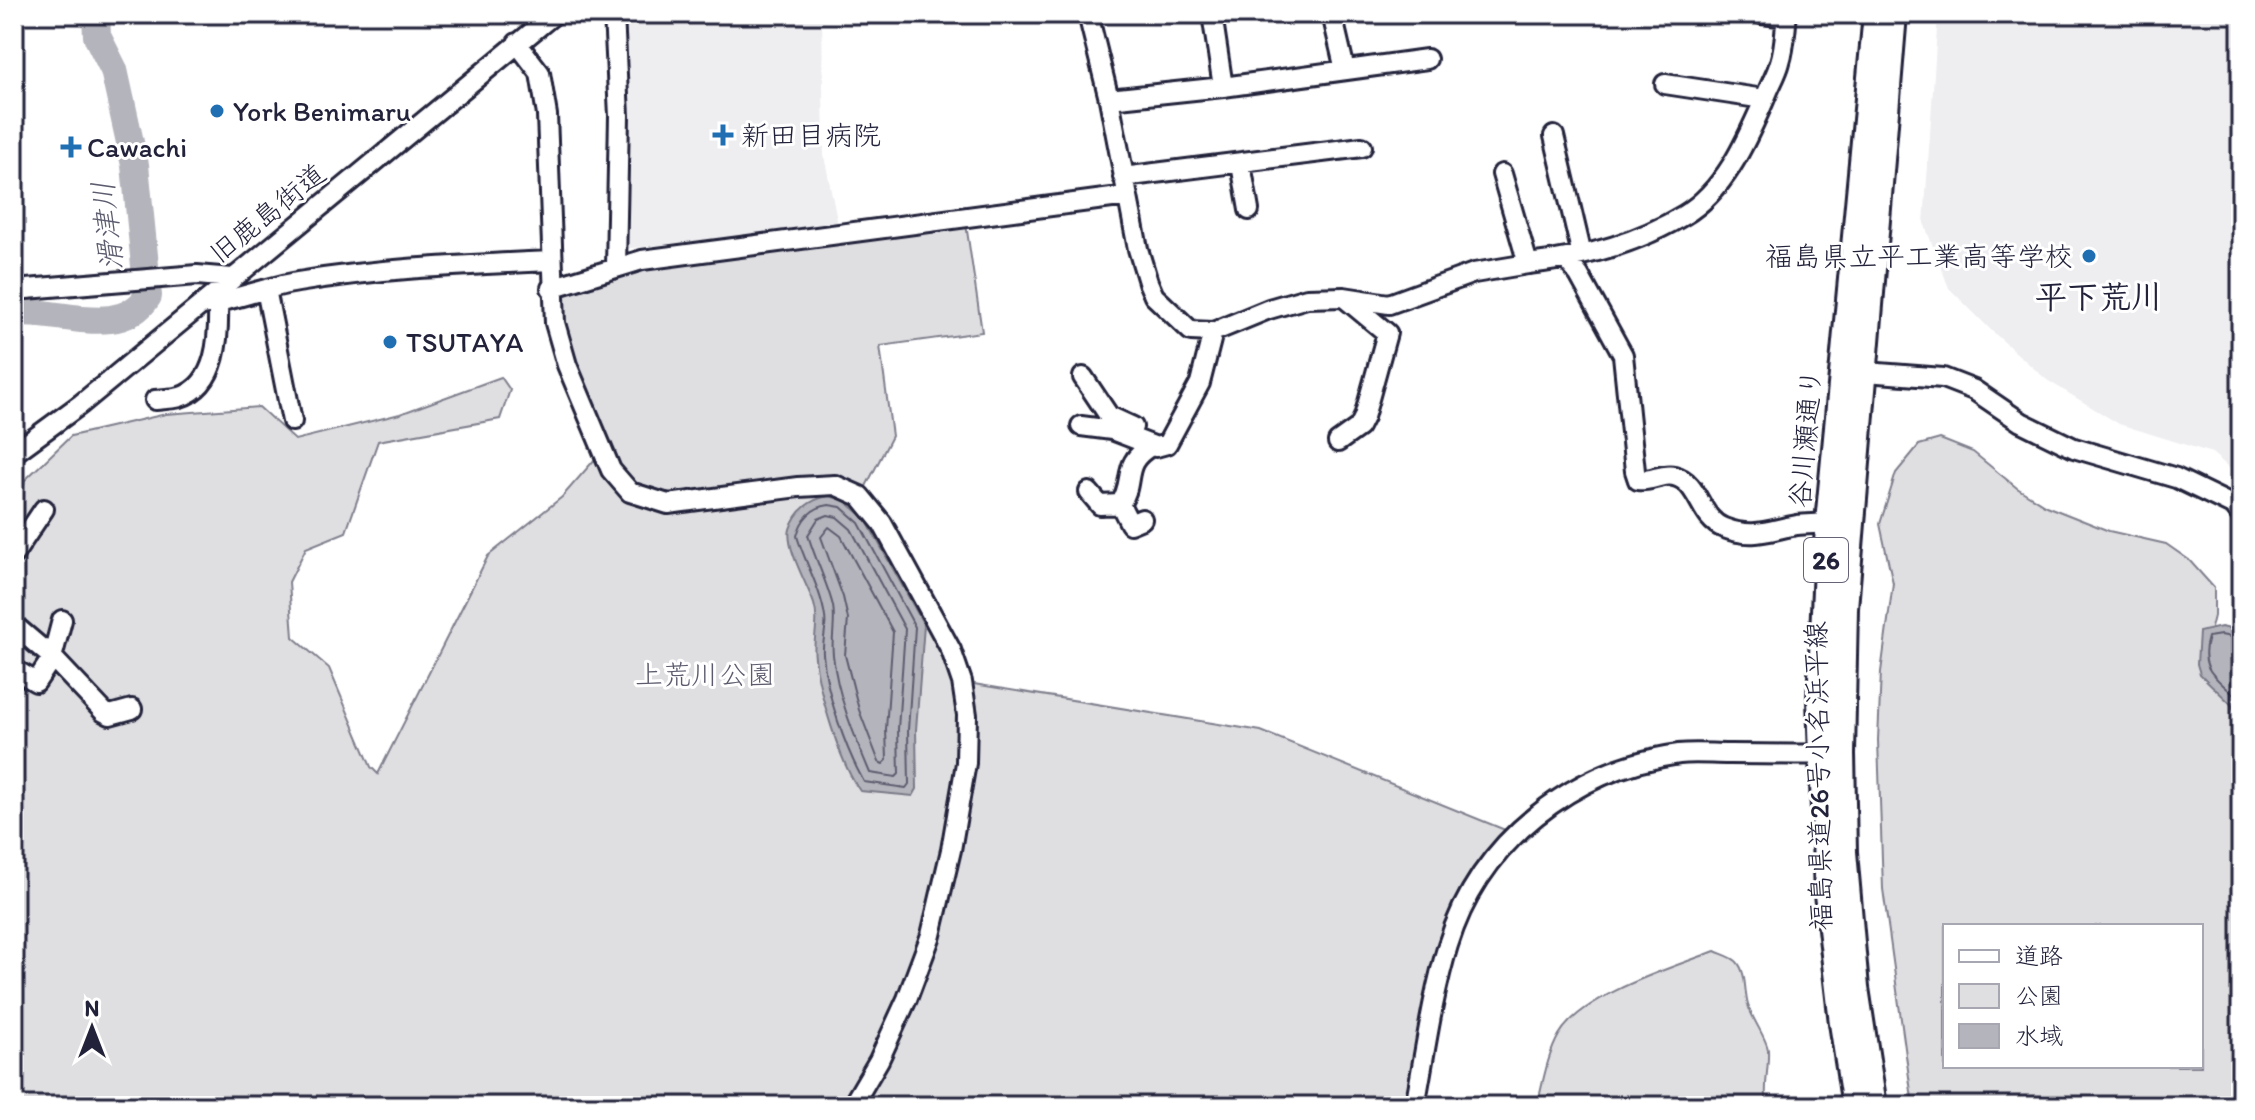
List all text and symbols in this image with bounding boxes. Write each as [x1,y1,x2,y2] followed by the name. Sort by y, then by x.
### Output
[233,94,411,128] place label: York Benimaru
[208,102,226,120] marker: York Benimaru
[741,118,881,152] place label: 新田目病院
[712,124,734,146] marker: 新田目病院
[87,130,187,164] place label: Cawachi
[62,138,80,156] marker: Cawachi
[202,156,332,270] street label: 旧鹿島街道
[84,179,130,273] water label: 滑津川
[1765,239,2073,273] place label: 福島県立平工業高等学校
[2080,247,2098,265] marker: 福島県立平工業高等学校
[2035,278,2163,316] district label: 平下荒川
[406,325,524,359] place label: TSUTAYA
[381,333,399,351] marker: TSUTAYA
[1782,367,1828,509] street label: 谷川瀬通り
[1804,538,1848,582] road number: 26
[1798,621,1838,931] street label: 福島県道26号小名浜平線
[635,657,775,691] park label: 上荒川公園
[1943,924,2203,1068] legend
[2015,941,2063,970] text: 道路
[2015,981,2063,1010] text: 公園
[52,988,132,1068] north arrow
[85,995,99,1022] text: N
[2015,1021,2063,1050] text: 水域

